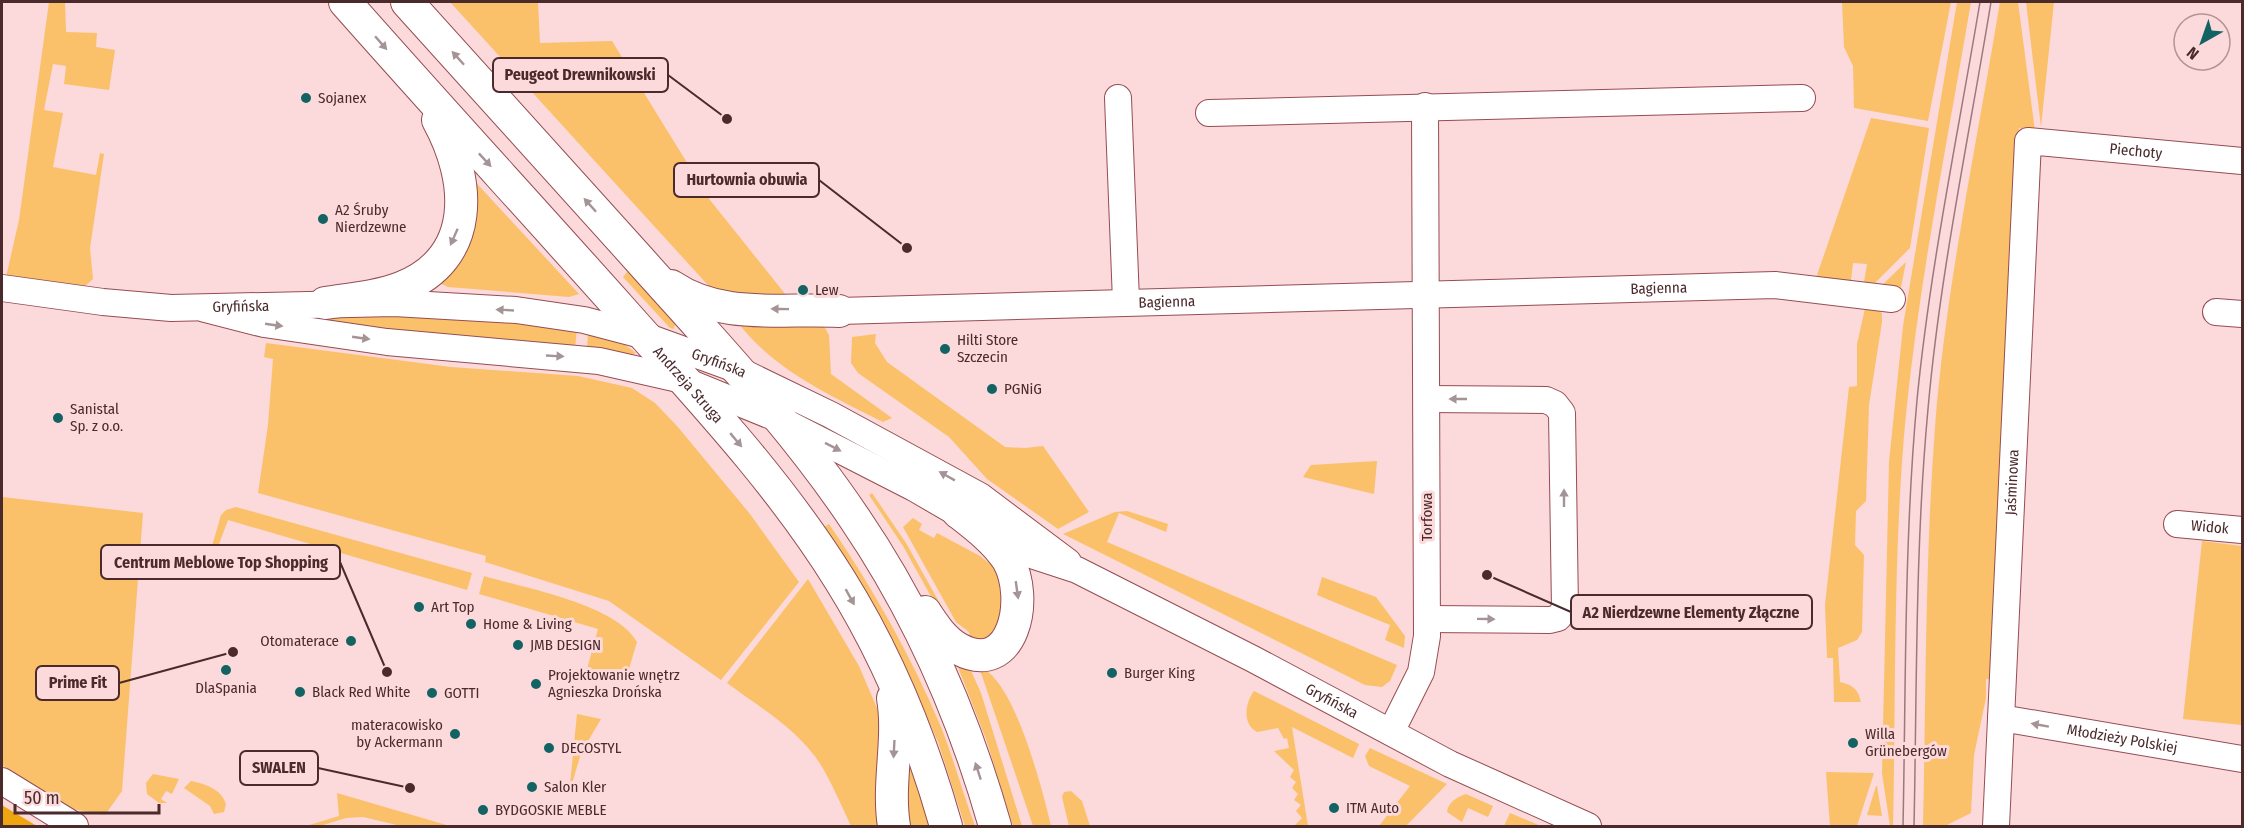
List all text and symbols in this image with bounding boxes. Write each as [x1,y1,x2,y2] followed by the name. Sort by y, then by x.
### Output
[2172,12,2232,72] north arrow
[374,35,387,50] one-way arrow
[2183,43,2202,63] text: N
[452,51,465,66] one-way arrow
[493,58,668,92] callout: Peugeot Drewnikowski
[504,65,656,84] text: Peugeot Drewnikowski
[318,89,367,107] place label: Sojanex
[299,91,313,105] marker: Sojanex
[2109,140,2163,163] street label: Piechoty
[478,152,491,167] one-way arrow
[674,163,819,197] callout: Hurtownia obuwia
[686,170,808,189] text: Hurtownia obuwia
[583,197,597,212] one-way arrow
[335,201,407,236] place label: A2 Śruby Nierdzewne
[316,212,330,226] marker: A2 Śruby Nierdzewne
[449,229,458,246] one-way arrow
[1630,278,1687,298] street label: Bagienna
[815,281,839,299] place label: Lew
[796,283,810,297] marker: Lew
[1138,292,1196,312] street label: Bagienna
[212,297,269,316] street label: Gryfińska
[771,304,790,314] one-way arrow
[496,305,515,314] one-way arrow
[265,321,284,330] one-way arrow
[957,331,1018,366] place label: Hilti Store Szczecin
[352,333,371,342] one-way arrow
[938,342,952,356] marker: Hilti Store Szczecin
[649,343,727,427] street label: Andrzeja Struga
[689,345,749,382] street label: Gryfińska
[546,352,565,361] one-way arrow
[1004,380,1042,398] place label: PGNiG
[985,382,999,396] marker: PGNiG
[1448,394,1467,404] one-way arrow
[70,400,123,435] place label: Sanistal Sp. z o.o.
[51,411,65,425] marker: Sanistal Sp. z o.o.
[729,432,742,448] one-way arrow
[825,442,842,452] one-way arrow
[2002,449,2023,516] street label: Jaśminowa
[938,471,955,481] one-way arrow
[1559,489,1569,508] one-way arrow
[1418,493,1436,541] street label: Torfowa
[2190,516,2230,538] street label: Widok
[101,545,340,579] callout: Centrum Meblowe Top Shopping
[114,553,328,572] text: Centrum Meblowe Top Shopping
[1012,581,1021,600] one-way arrow
[845,589,855,606] one-way arrow
[1571,595,1812,629] callout: A2 Nierdzewne Elementy Złączne
[431,598,475,616] place label: Art Top
[412,600,426,614] marker: Art Top
[1582,603,1799,622] text: A2 Nierdzewne Elementy Złączne
[1476,614,1495,624] one-way arrow
[483,615,572,633] place label: Home & Living
[464,617,478,631] marker: Home & Living
[260,632,339,650] place label: Otomaterace
[344,634,358,648] marker: Otomaterace
[530,636,601,654] place label: JMB DESIGN
[511,638,525,652] marker: JMB DESIGN
[219,663,233,677] marker: DlaSpania
[1124,664,1195,682] place label: Burger King
[36,666,119,700] callout: Prime Fit
[548,666,680,701] place label: Projektowanie wnętrz Agnieszka Drońska
[1105,666,1119,680] marker: Burger King
[49,673,108,692] text: Prime Fit
[529,677,543,691] marker: Projektowanie wnętrz Agnieszka Drońska
[195,679,257,697] place label: DlaSpania
[1302,680,1361,722] street label: Gryfińska
[312,683,410,701] place label: Black Red White
[444,684,479,702] place label: GOTTI
[293,685,307,699] marker: Black Red White
[425,686,439,700] marker: GOTTI
[351,716,443,751] place label: materacowisko by Ackermann
[2030,720,2049,729] one-way arrow
[2066,720,2179,757] street label: Młodzieży Polskiej
[1865,725,1947,760] place label: Willa Grünebergów
[448,727,462,741] marker: materacowisko by Ackermann
[1846,736,1860,750] marker: Willa Grünebergów
[561,739,622,757] place label: DECOSTYL
[889,740,898,759] one-way arrow
[542,741,556,755] marker: DECOSTYL
[240,751,318,785] callout: SWALEN
[252,758,306,777] text: SWALEN
[973,761,983,779] one-way arrow
[15,777,159,815] scale bar
[544,778,607,796] place label: Salon Kler
[525,780,539,794] marker: Salon Kler
[24,787,60,809] text: 50 m
[1346,799,1399,817] place label: ITM Auto
[495,801,607,819] place label: BYDGOSKIE MEBLE
[1327,801,1341,815] marker: ITM Auto
[476,803,490,817] marker: BYDGOSKIE MEBLE

